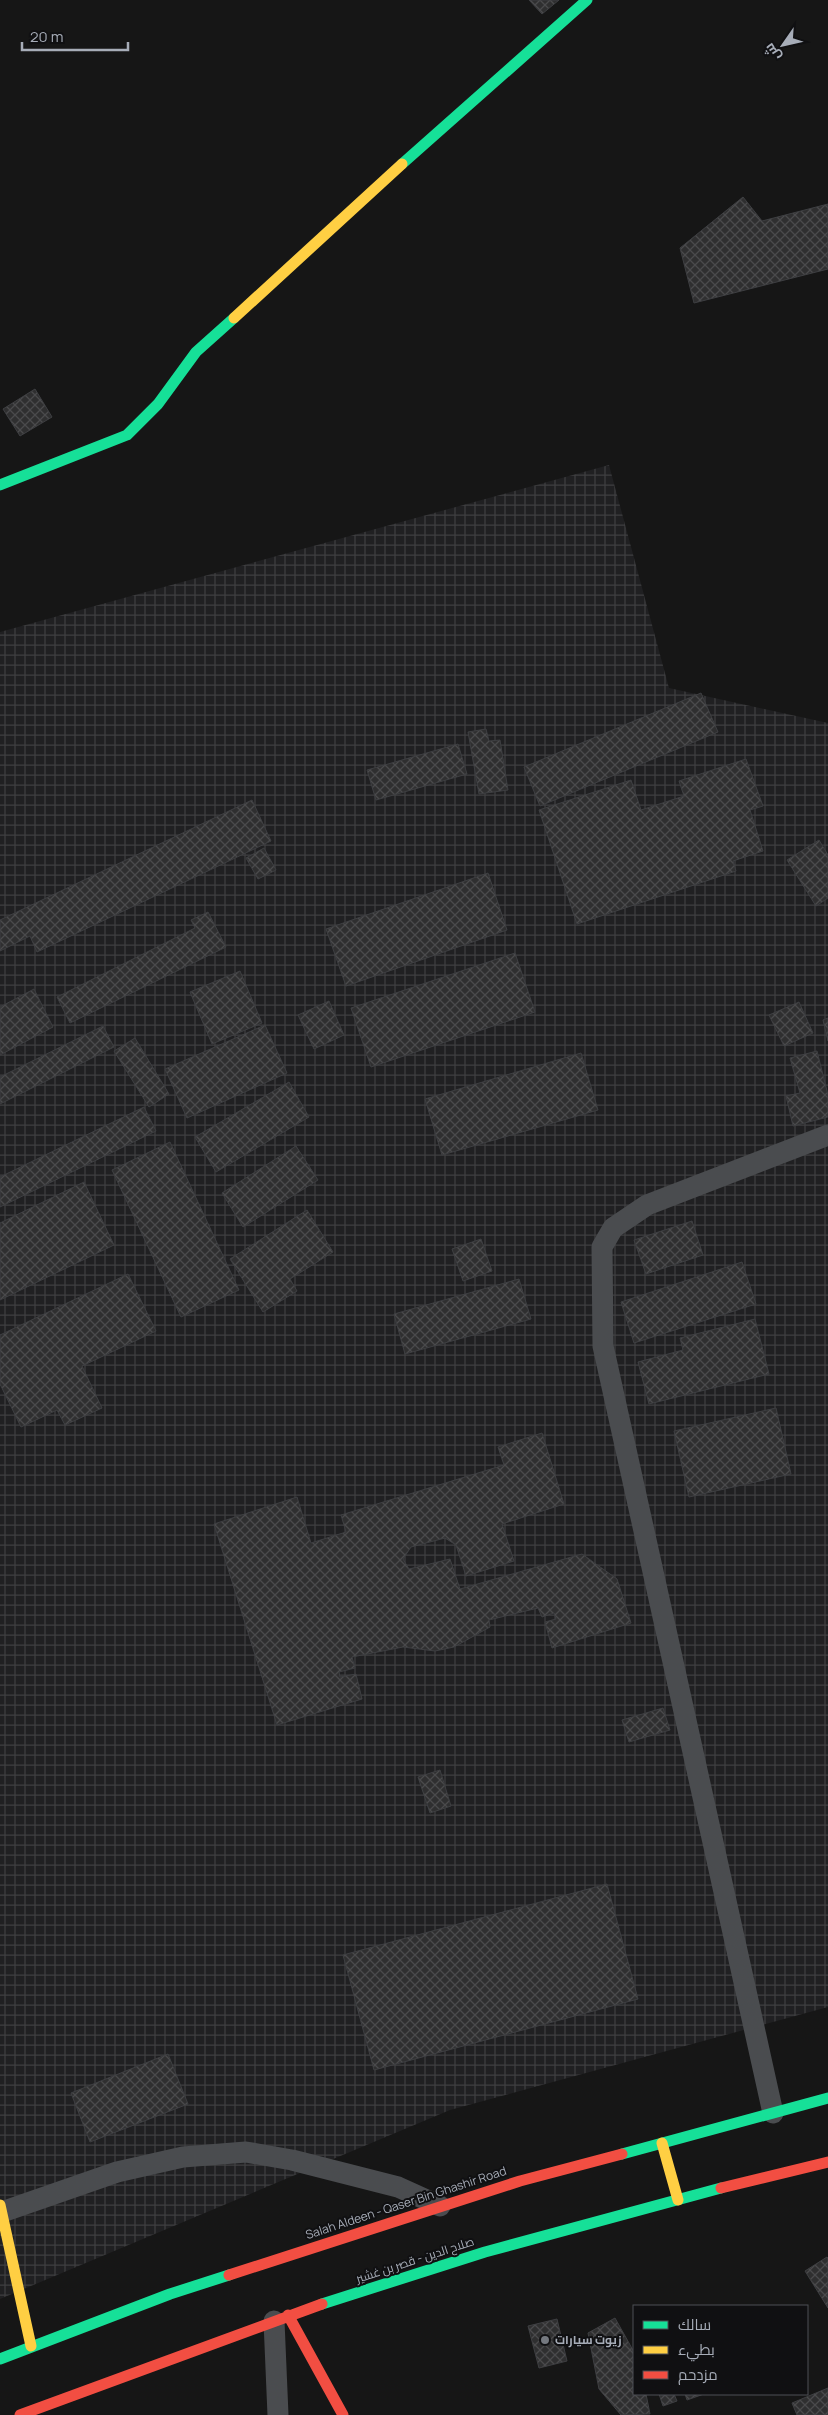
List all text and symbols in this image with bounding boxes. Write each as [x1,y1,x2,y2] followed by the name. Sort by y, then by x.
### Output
[22,20,129,52] scale bar
[758,20,808,70] north arrow
[30,26,63,47] text: 20 m
[759,40,785,65] text: ش
[303,2162,508,2243] street label: Salah Aldeen - Qaser Bin Ghashir Road
[353,2232,476,2287] street label: صلاح الدين - قصر بن غشير
[633,2305,808,2395] legend
[678,2314,711,2335] text: سالك
[555,2331,622,2348] place label: زيوت سيارات
[539,2334,551,2346] marker: زيوت سيارات
[678,2339,715,2362] text: بطيء
[678,2364,718,2385] text: مزدحم

